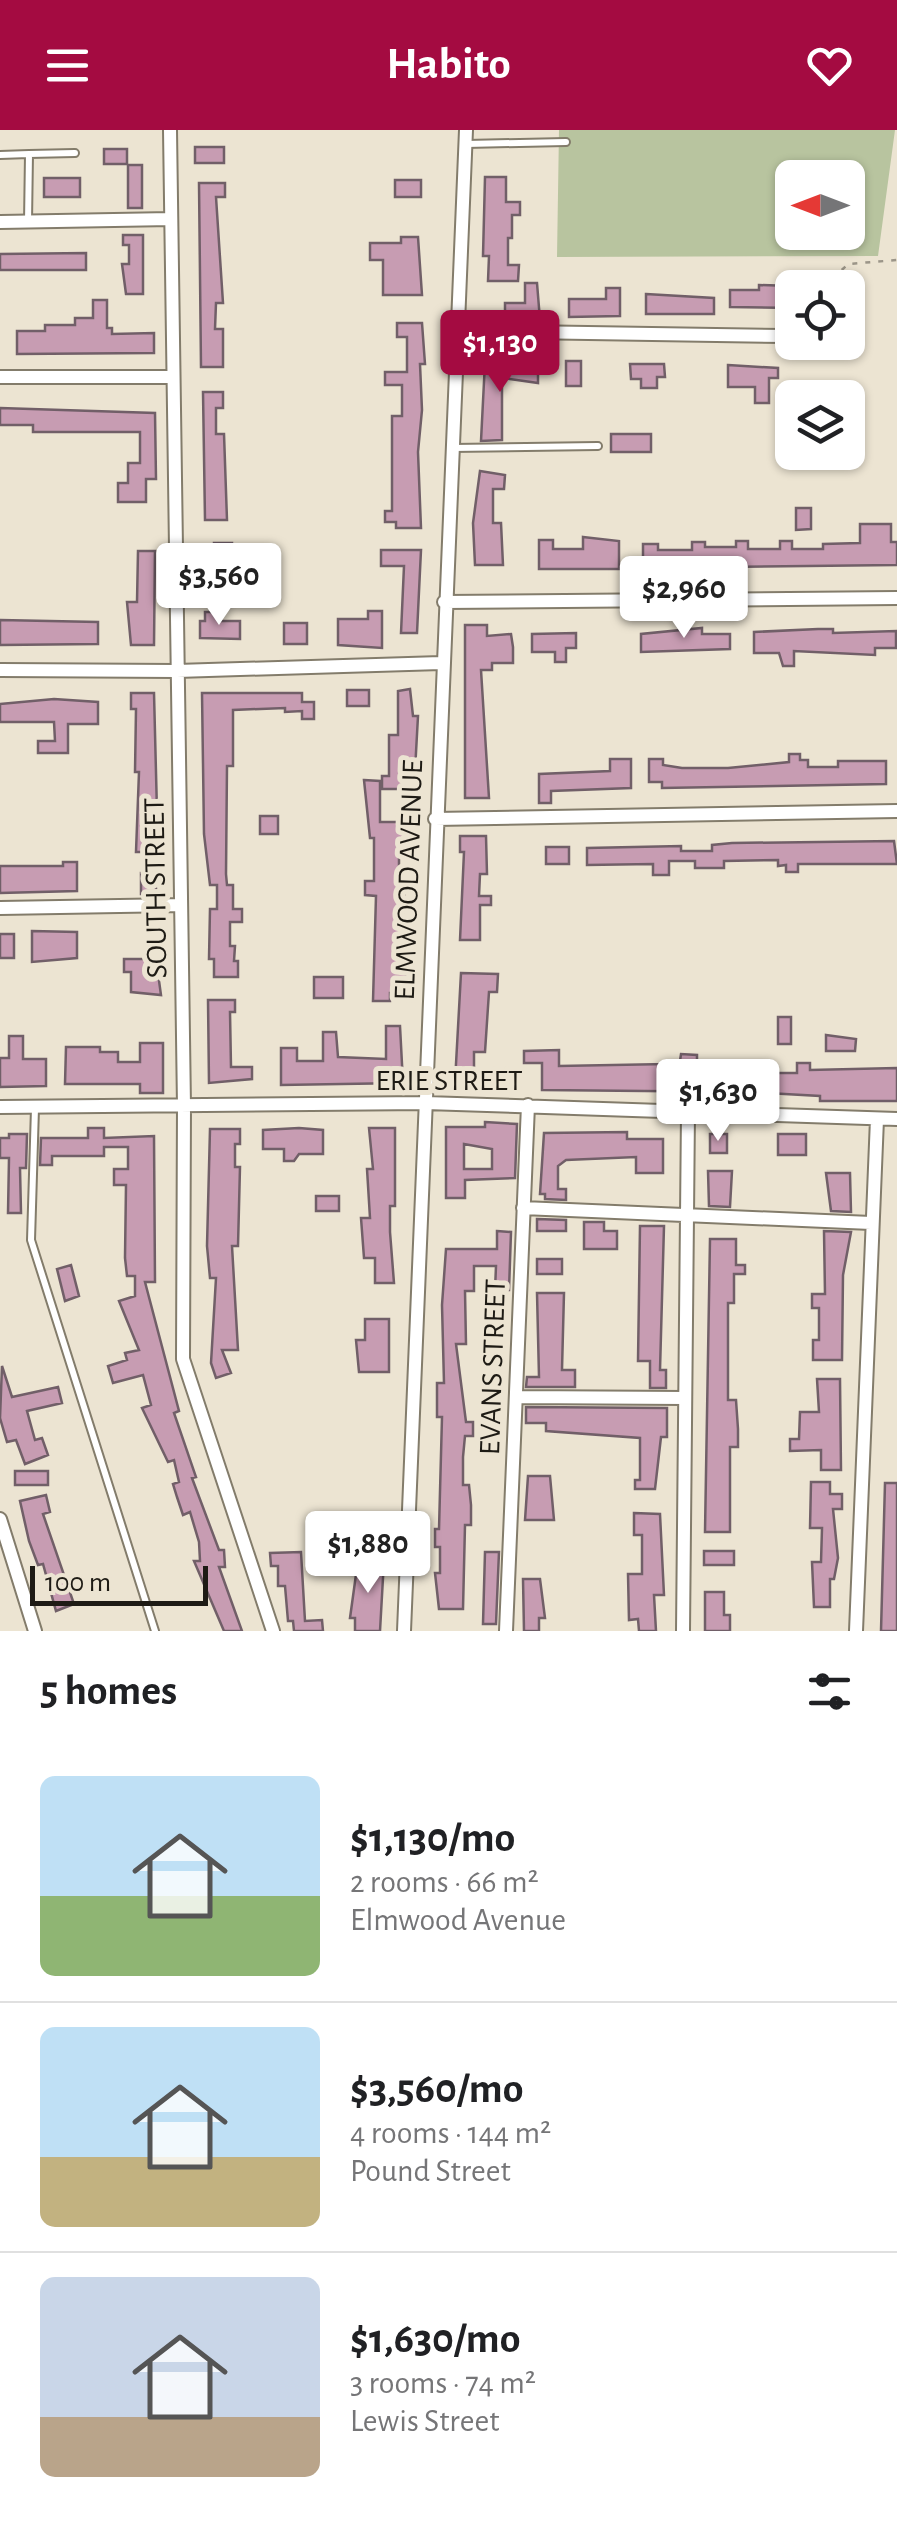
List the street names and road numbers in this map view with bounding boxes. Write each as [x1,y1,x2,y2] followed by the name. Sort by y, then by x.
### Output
[390,759,428,1001] street label: ELMWOOD AVENUE
[139,797,173,979] street label: SOUTH STREET
[375,1066,523,1096] street label: ERIE STREET
[475,1278,511,1456] street label: EVANS STREET

